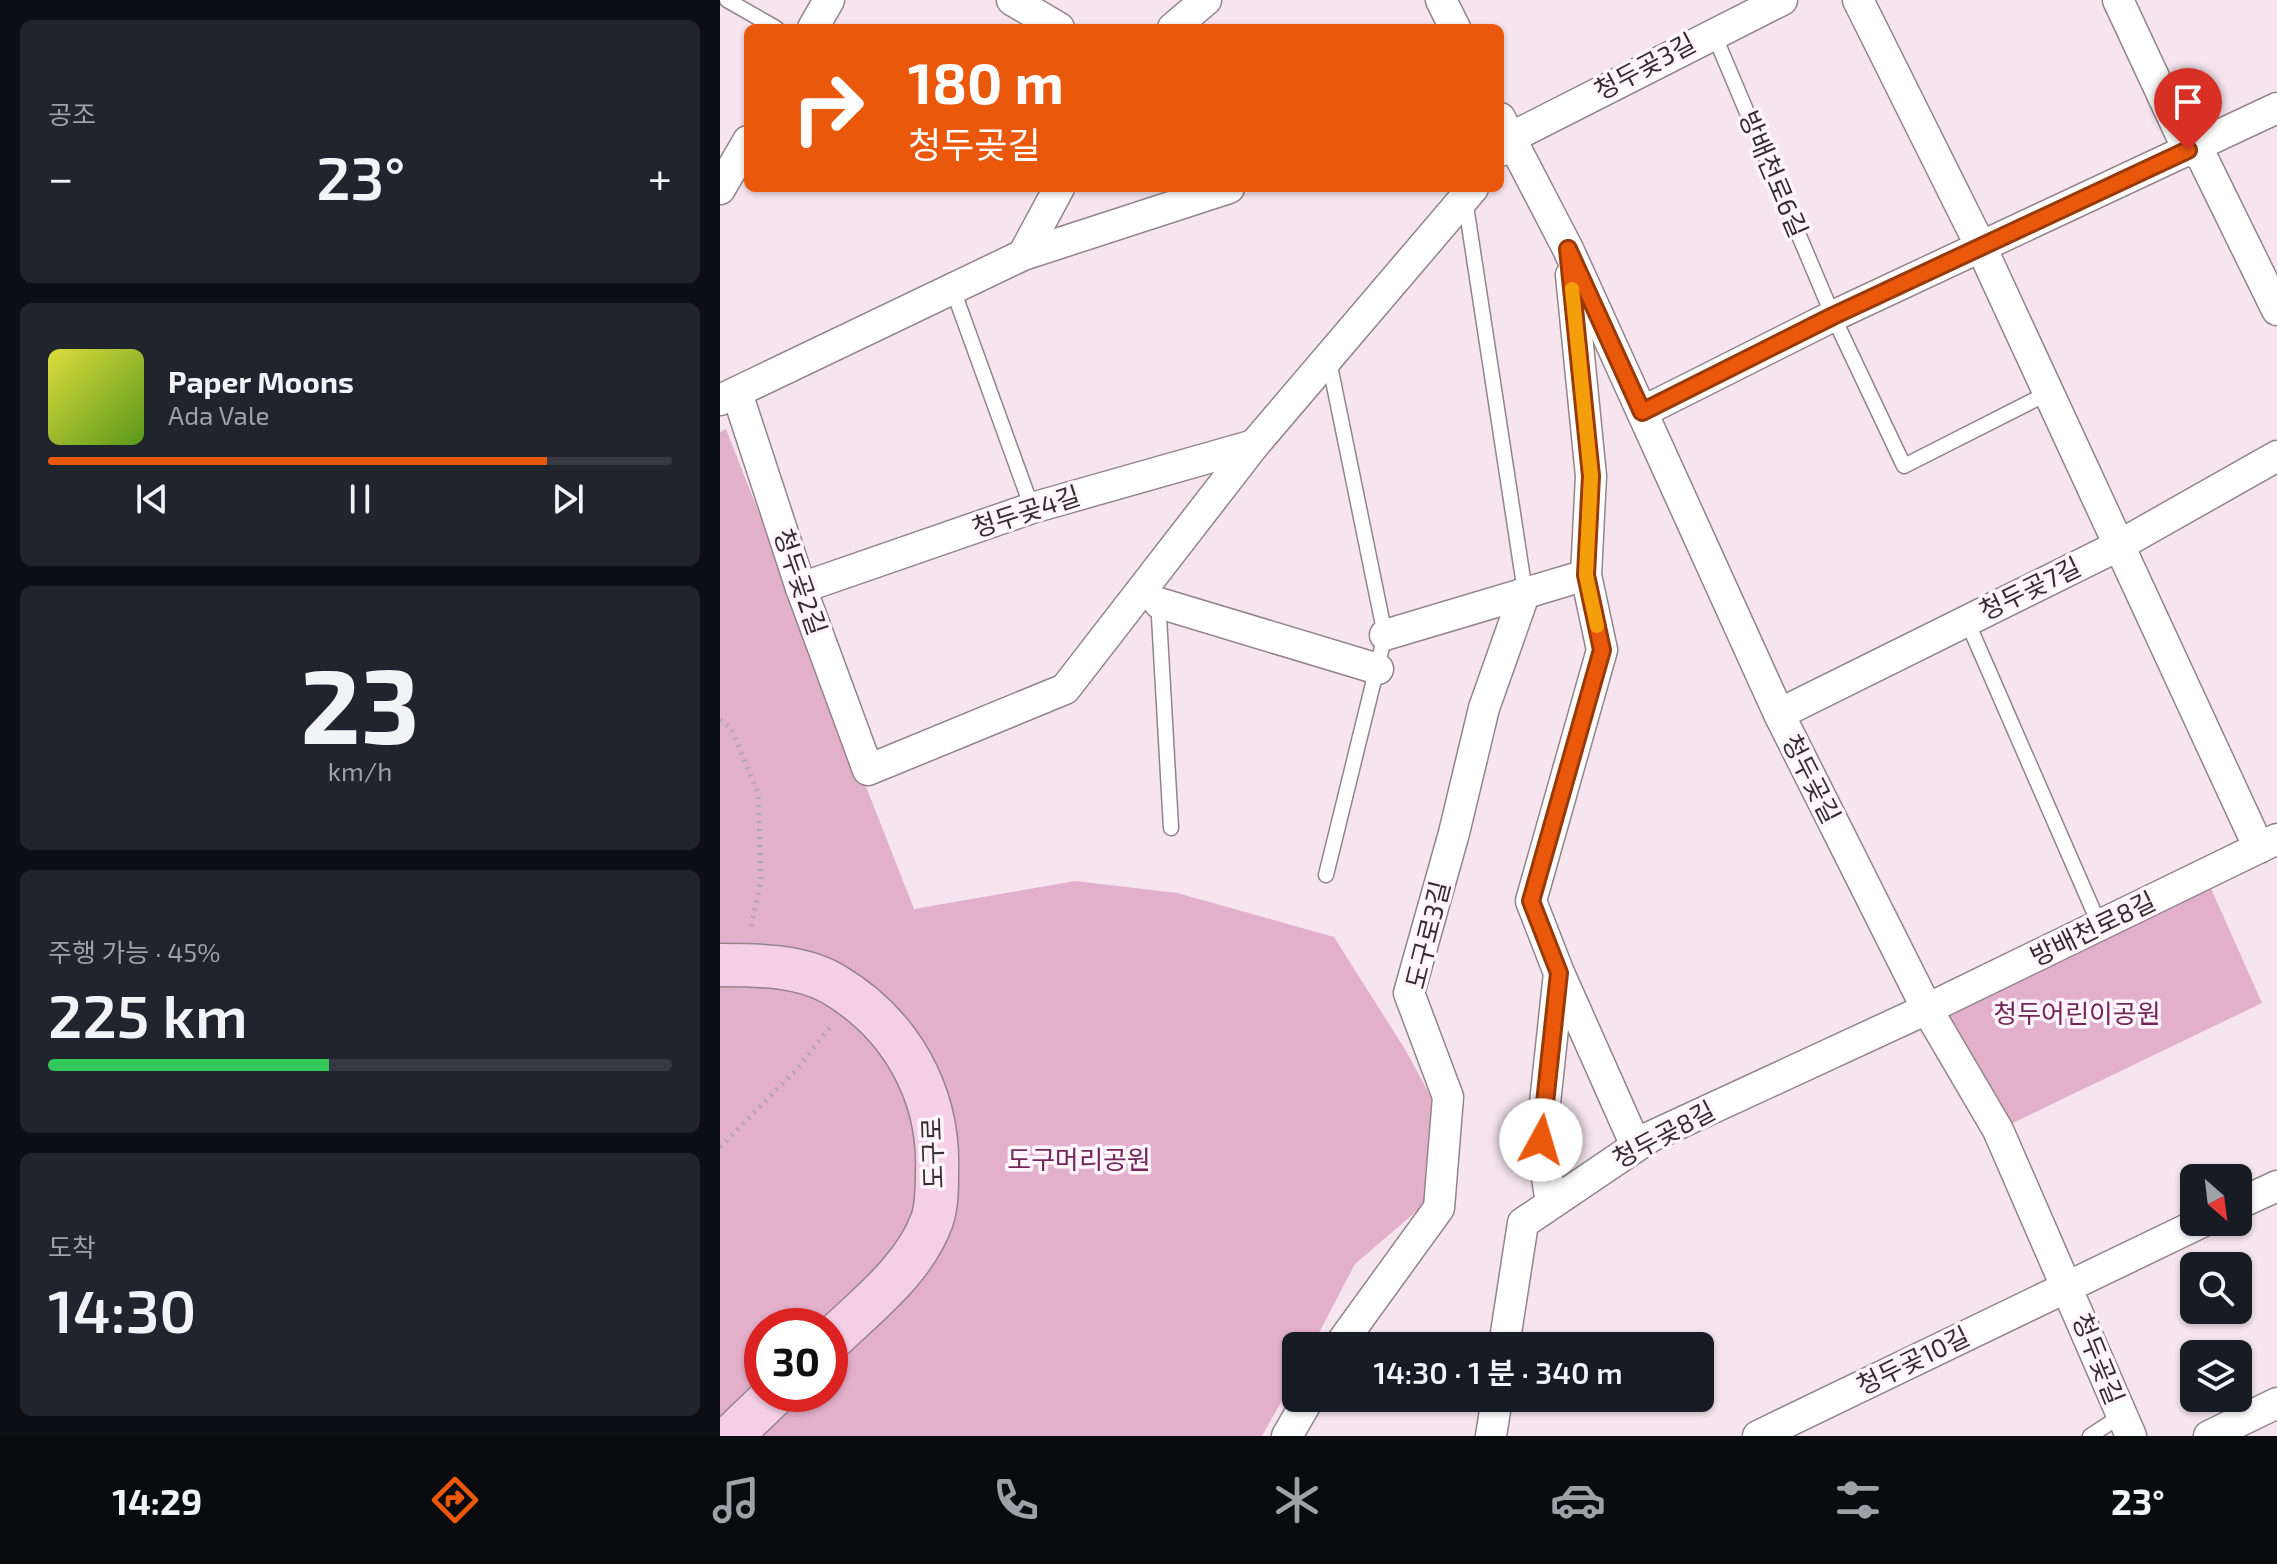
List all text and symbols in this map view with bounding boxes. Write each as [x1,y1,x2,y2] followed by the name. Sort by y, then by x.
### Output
[1588,26,1700,105] street label: 청두곶3길
[908,48,1064,115] text: 180 m
[776,56,880,160] icon: right
[2154,68,2222,150] pin
[2166,80,2210,124] icon: arrive
[48,98,96,129] text: 공조
[1734,105,1815,241] street label: 방배천로6길
[908,122,1040,165] text: 청두곶길
[316,140,405,212] text: 23°
[48,150,74,203] text: −
[648,150,672,203] text: +
[168,363,354,399] text: Paper Moons
[168,399,270,430] text: Ada Vale
[130,477,174,521] icon: previous
[338,477,382,521] icon: pause
[546,477,590,521] icon: next
[968,479,1083,543] street label: 청두곶4길
[769,524,834,639] street label: 청두곶2길
[1974,550,2085,625] street label: 청두곶7길
[300,640,420,765] text: 23
[1777,729,1848,828] street label: 청두곶길
[328,755,392,786] text: km/h
[1398,877,1455,992] street label: 도구로3길
[2025,884,2160,971] street label: 방배천로8길
[48,936,220,967] text: 주행 가능 · 45%
[48,978,248,1050] text: 225 km
[1993,997,2161,1028] park label: 청두어린이공원
[1607,1094,1720,1174] street label: 청두곶8길
[1499,1098,1583,1182] position arrow
[915,1117,948,1189] street label: 도구로
[1007,1143,1151,1174] park label: 도구머리공원
[2180,1164,2252,1236] north arrow
[2180,1164,2252,1412] map controls
[48,1231,96,1262] text: 도착
[2180,1252,2252,1324] button: search
[48,1273,197,1345] text: 14:30
[744,1308,848,1412] speed limit sign: 30
[2067,1308,2132,1409] street label: 청두곶길
[1851,1319,1974,1400] street label: 청두곶10길
[2180,1340,2252,1412] button: layers
[1373,1354,1623,1390] text: 14:30 · 1 분 · 340 m
[427,1472,483,1528] icon: directions
[708,1472,764,1528] icon: music
[988,1472,1044,1528] icon: phone
[1269,1472,1325,1528] icon: climate
[1550,1472,1606,1528] icon: car
[1830,1472,1886,1528] icon: filters
[112,1479,202,1522] text: 14:29
[2111,1479,2165,1522] text: 23°

